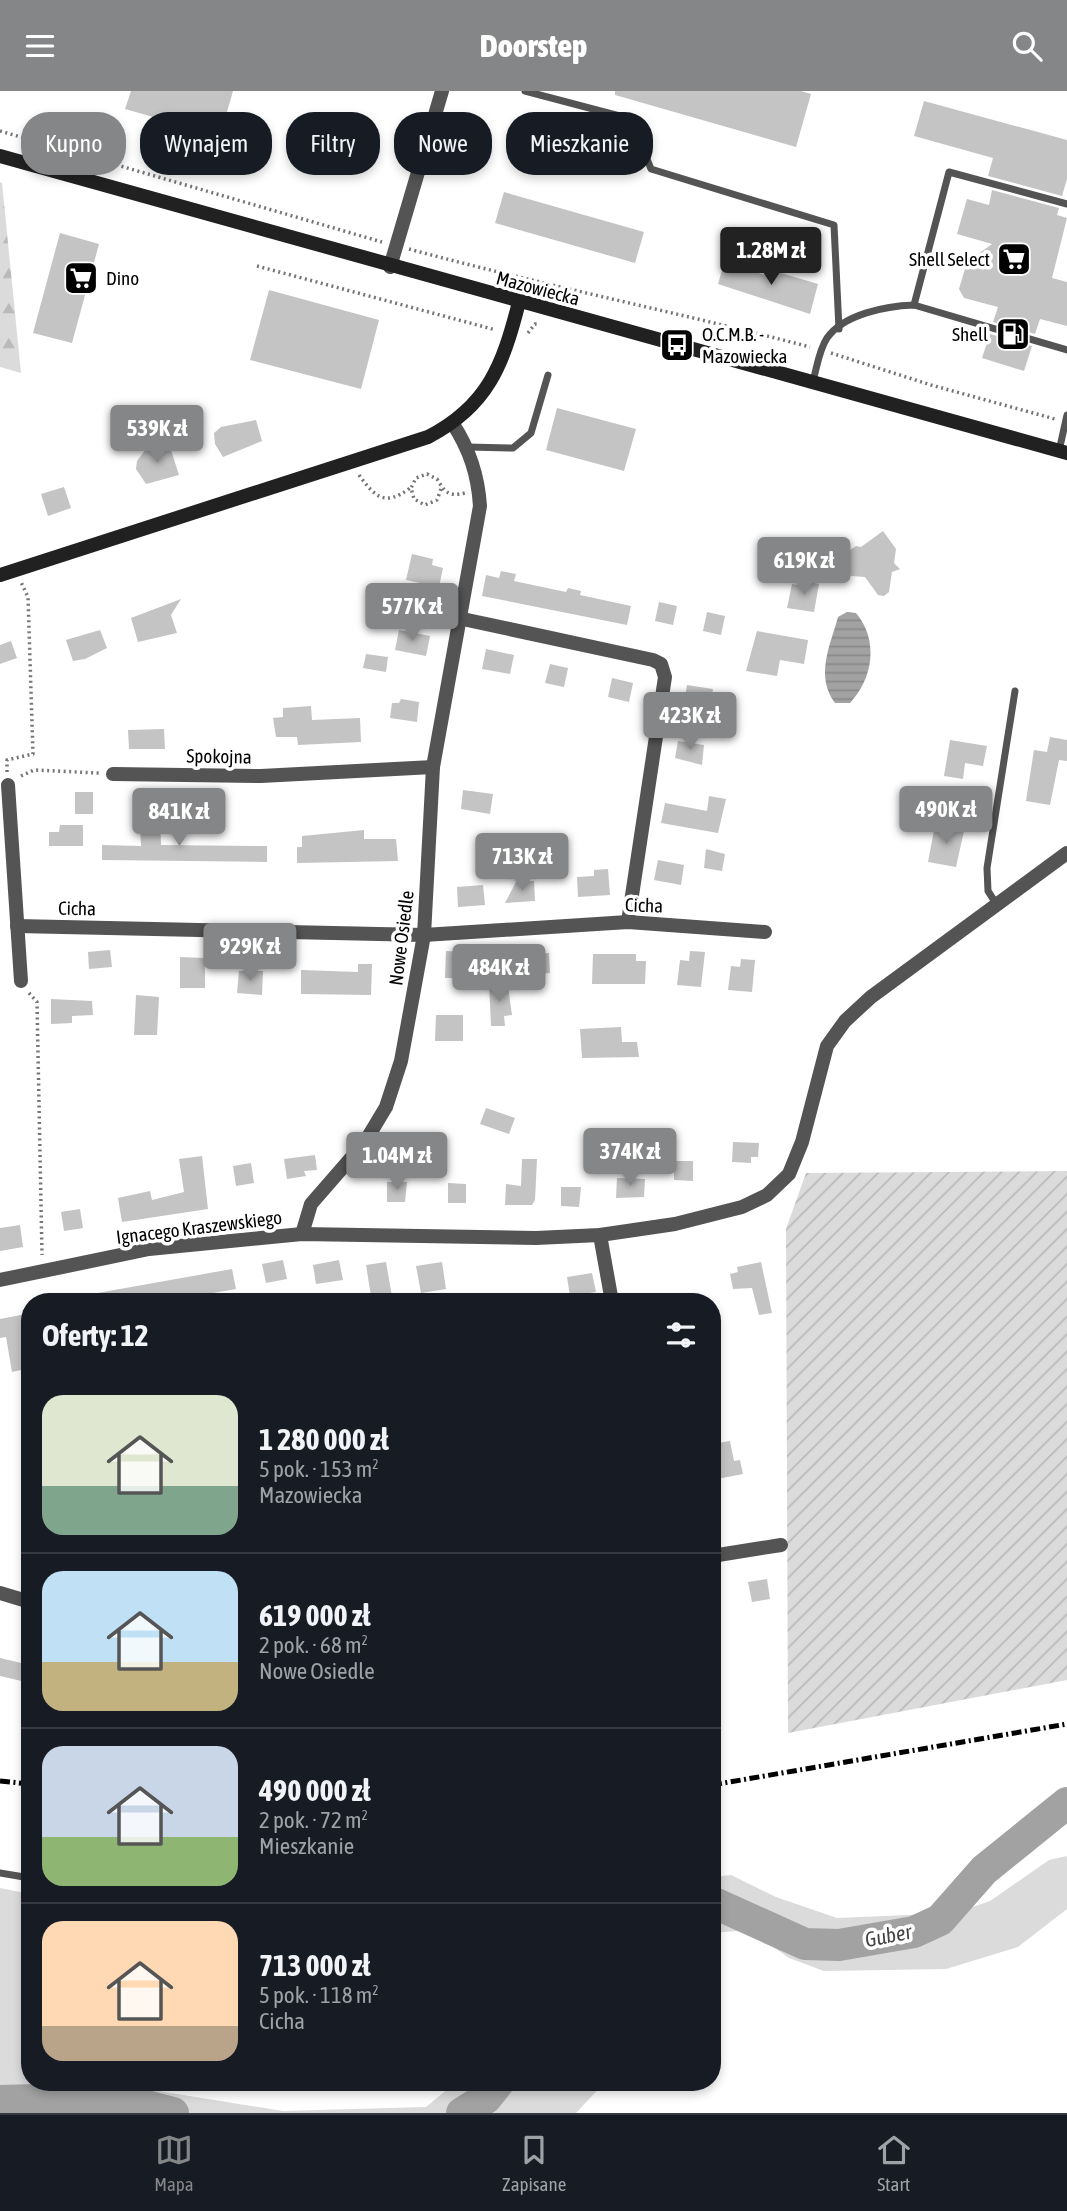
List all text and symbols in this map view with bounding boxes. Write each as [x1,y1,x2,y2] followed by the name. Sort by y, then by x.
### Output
[21,27,59,65] icon: menu
[480,27,587,64] text: Doorstep
[1008,27,1046,65] icon: search
[21,112,126,175] chip: Kupno
[140,112,272,175] chip: Wynajem
[286,112,380,175] chip: Filtry
[394,112,492,175] chip: Nowe
[506,112,653,175] chip: Mieszkanie
[699,227,843,287] pin: 1.28M zł
[736,237,806,263] text: 1.28M zł
[995,240,1033,278] supermarket icon: Shell Select
[909,248,990,270] place label: Shell Select
[62,259,100,297] supermarket icon: Dino
[494,266,582,310] street label: Mazowiecka
[106,267,139,289] place label: Dino
[994,315,1032,353] fuel station icon: Shell
[702,323,787,367] place label: O.C.M.B. - Mazowiecka
[952,323,988,345] place label: Shell
[658,326,696,364] bus stop icon: O.C.M.B. - Mazowiecka
[92,405,222,465] pin: 539K zł
[126,415,188,441] text: 539K zł
[739,538,869,597] pin: 619K zł
[773,547,835,573] text: 619K zł
[347,583,477,643] pin: 577K zł
[381,593,443,619] text: 577K zł
[625,693,755,752] pin: 423K zł
[659,702,721,728] text: 423K zł
[186,744,252,768] street label: Spokojna
[881,787,1011,846] pin: 490K zł
[114,789,244,848] pin: 841K zł
[915,796,977,822] text: 490K zł
[148,798,210,824] text: 841K zł
[457,833,587,893] pin: 713K zł
[491,843,553,869] text: 713K zł
[384,889,418,987] street label: Nowe Osiedle
[625,893,663,917] street label: Cicha
[58,897,96,919] street label: Cicha
[185,923,315,983] pin: 929K zł
[219,933,281,959] text: 929K zł
[434,944,564,1004] pin: 484K zł
[468,954,530,980] text: 484K zł
[565,1129,695,1188] pin: 374K zł
[325,1133,469,1192] pin: 1.04M zł
[599,1138,661,1164] text: 374K zł
[362,1142,432,1168] text: 1.04M zł
[115,1206,283,1248] street label: Ignacego Kraszewskiego
[662,1316,700,1354] icon: filters
[42,1318,149,1352] text: Oferty: 12
[259,1422,389,1456] text: 1 280 000 zł
[98,1423,182,1507] icon: home
[259,1456,379,1482] text: 5 pok. · 153 m²
[259,1482,362,1508] text: Mazowiecka
[259,1598,371,1632] text: 619 000 zł
[98,1599,182,1683] icon: home
[259,1632,368,1658] text: 2 pok. · 68 m²
[259,1658,375,1684] text: Nowe Osiedle
[259,1773,371,1807] text: 490 000 zł
[98,1774,182,1858] icon: home
[259,1807,368,1833] text: 2 pok. · 72 m²
[259,1833,354,1859] text: Mieszkanie
[863,1919,914,1951] water label: Guber
[259,1948,371,1982] text: 713 000 zł
[98,1949,182,2033] icon: home
[259,1982,379,2008] text: 5 pok. · 118 m²
[259,2008,305,2034] text: Cicha
[154,2131,194,2195] tab: Mapa
[502,2131,566,2195] tab: Zapisane
[875,2131,913,2195] tab: Start

